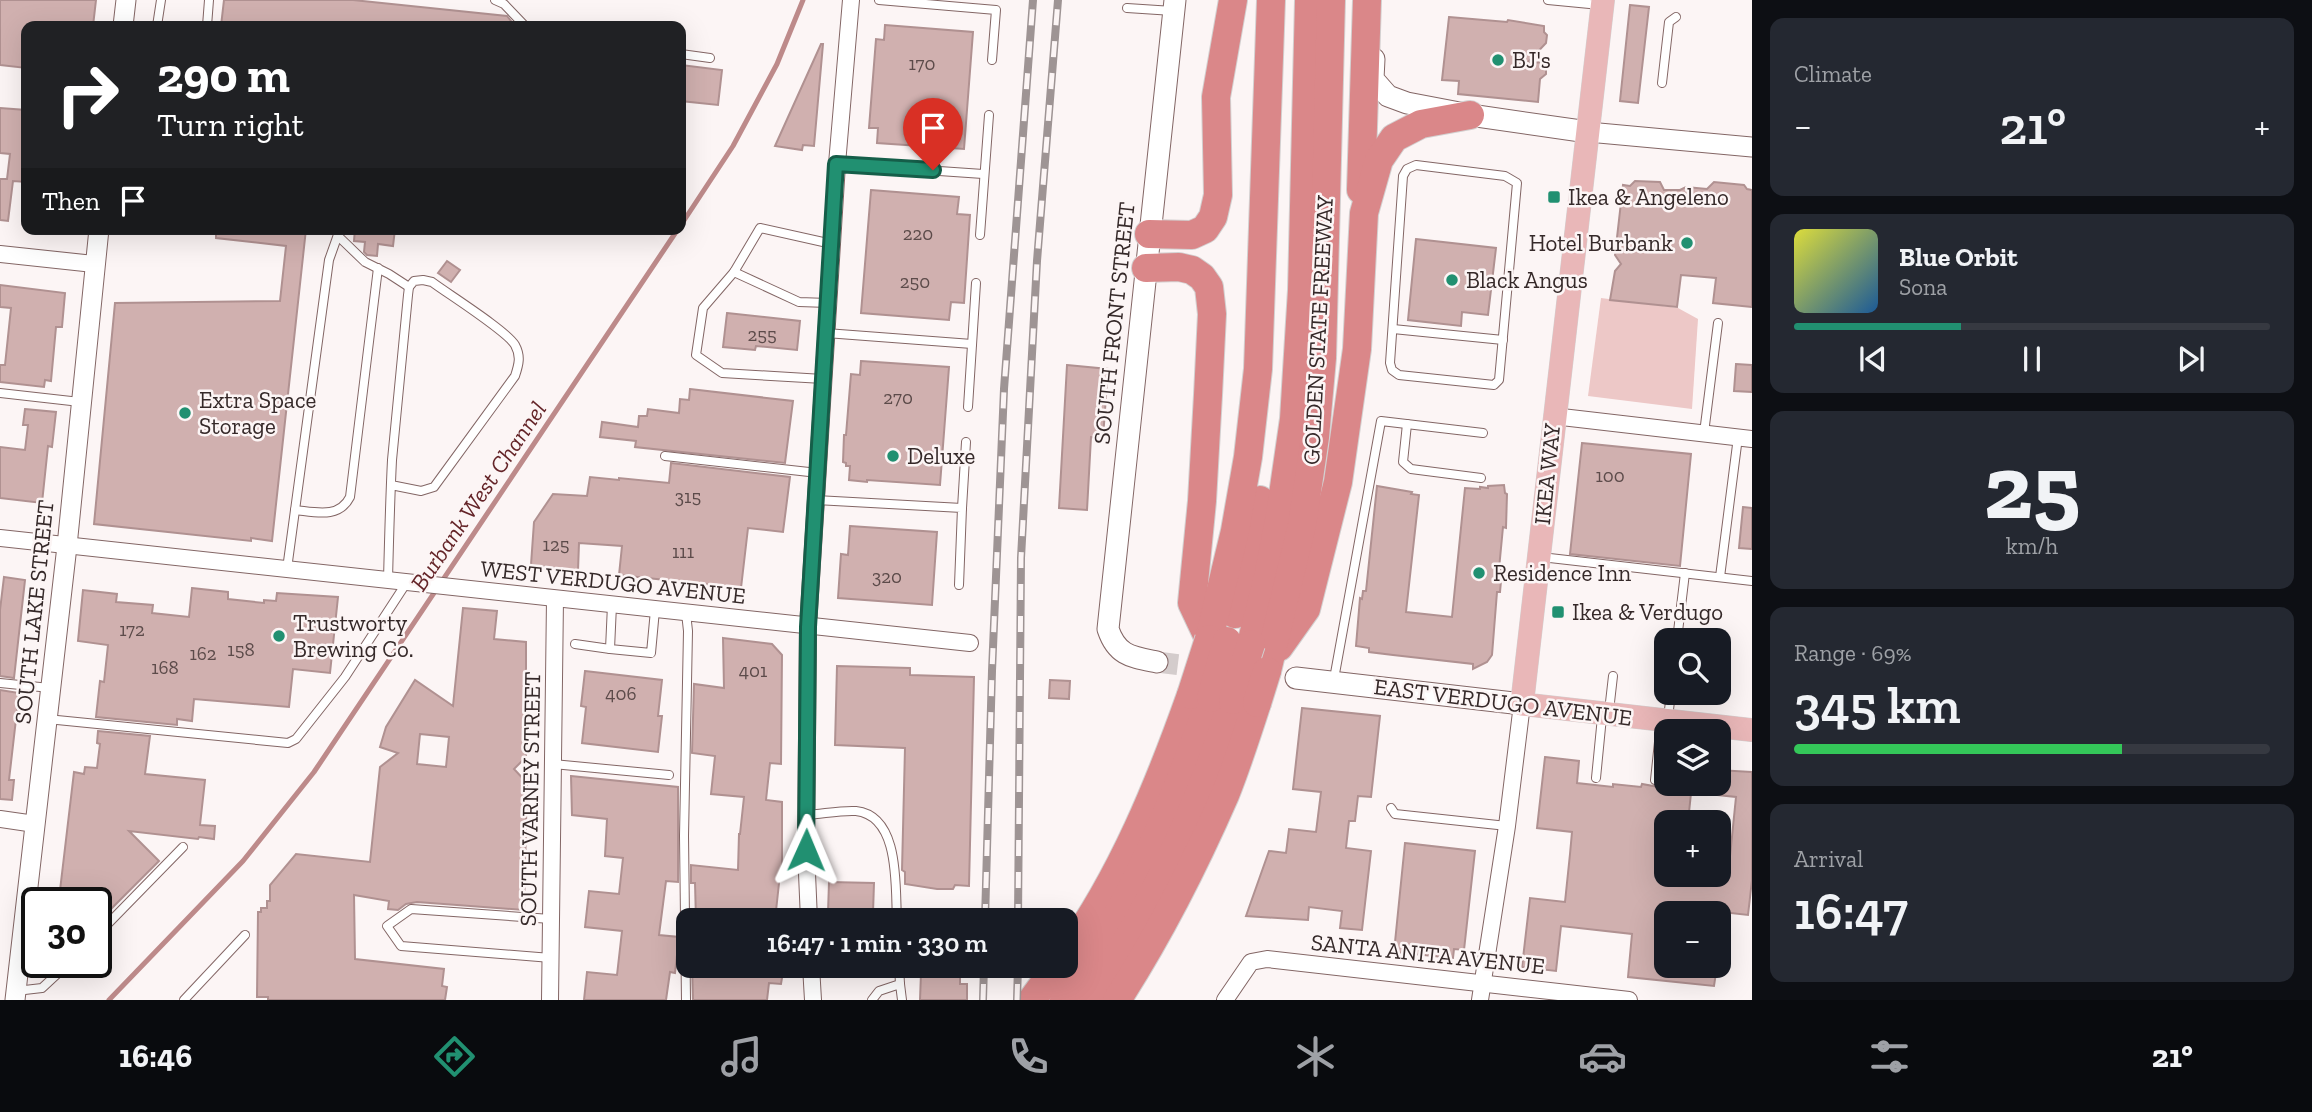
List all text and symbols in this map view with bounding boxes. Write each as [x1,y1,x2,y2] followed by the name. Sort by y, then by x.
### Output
[157,46,290,105] text: 290 m
[1512,46,1551,74] place label: BJ's
[42,49,133,140] icon: right
[909,52,935,75] house number: 170
[1490,52,1506,68] marker: BJ's
[1794,60,1872,88] text: Climate
[2000,95,2066,157] text: 21°
[903,98,963,170] pin
[1794,103,1812,149] text: −
[2254,103,2270,149] text: +
[157,106,304,144] text: Turn right
[914,109,952,147] icon: arrive
[114,182,152,220] icon: arrive
[1568,183,1729,211] place label: Ikea & Angeleno
[42,185,100,217] text: Then
[1546,189,1562,205] marker: Ikea & Angeleno
[1297,194,1339,466] street label: GOLDEN STATE FREEWAY
[1087,200,1141,446] street label: SOUTH FRONT STREET
[903,222,933,245] house number: 220
[1529,229,1673,257] place label: Hotel Burbank
[1679,235,1695,251] marker: Hotel Burbank
[1899,241,2018,273] text: Blue Orbit
[1466,266,1588,294] place label: Black Angus
[900,270,930,293] house number: 250
[1444,272,1460,288] marker: Black Angus
[1899,273,1947,301] text: Sona
[747,323,777,346] house number: 255
[1854,340,1892,378] icon: previous
[2013,340,2051,378] icon: pause
[2172,340,2210,378] icon: next
[199,386,316,440] place label: Extra Space Storage
[883,386,913,409] house number: 270
[404,396,552,596] water label: Burbank West Channel
[177,405,193,421] marker: Extra Space Storage
[1528,421,1566,526] street label: IKEA WAY
[1984,432,2080,541] text: 25
[907,442,975,470] place label: Deluxe
[885,448,901,464] marker: Deluxe
[1595,464,1625,487] house number: 100
[675,485,701,508] house number: 315
[8,499,60,725] street label: SOUTH LAKE STREET
[2006,532,2058,560] text: km/h
[543,533,569,556] house number: 125
[672,540,694,563] house number: 111
[479,554,747,610] street label: WEST VERDUGO AVENUE
[1493,559,1631,587] place label: Residence Inn
[872,565,902,588] house number: 320
[1471,565,1487,581] marker: Residence Inn
[1572,598,1723,626] place label: Ikea & Verdugo
[1550,604,1566,620] marker: Ikea & Verdugo
[293,609,414,663] place label: Trustworty Brewing Co.
[119,618,145,641] house number: 172
[271,628,287,644] marker: Trustworty Brewing Co.
[1654,628,1731,978] map controls
[1654,628,1731,705] button: search
[227,638,255,661] house number: 158
[1794,639,1912,667] text: Range · 69%
[189,642,217,665] house number: 162
[151,656,179,679] house number: 168
[739,659,767,682] house number: 401
[514,671,546,927] street label: SOUTH VARNEY STREET
[1372,672,1634,732] street label: EAST VERDUGO AVENUE
[1794,674,1961,736] text: 345 km
[605,682,637,705] house number: 406
[1654,719,1731,796] button: layers
[1654,810,1731,887] button: +
[769,813,843,887] position arrow
[1794,845,1863,873] text: Arrival
[1794,880,1908,942] text: 16:47
[21,887,112,978] speed limit sign: 30
[1654,901,1731,978] button: −
[767,927,987,959] text: 16:47 · 1 min · 330 m
[1310,928,1546,980] street label: SANTA ANITA AVENUE
[430,1032,479,1081] icon: directions
[717,1032,766,1081] icon: music
[1004,1032,1053,1081] icon: phone
[1291,1032,1340,1081] icon: climate
[1578,1032,1627,1081] icon: car
[1865,1032,1914,1081] icon: filters
[119,1037,192,1075] text: 16:46
[2152,1037,2193,1075] text: 21°

